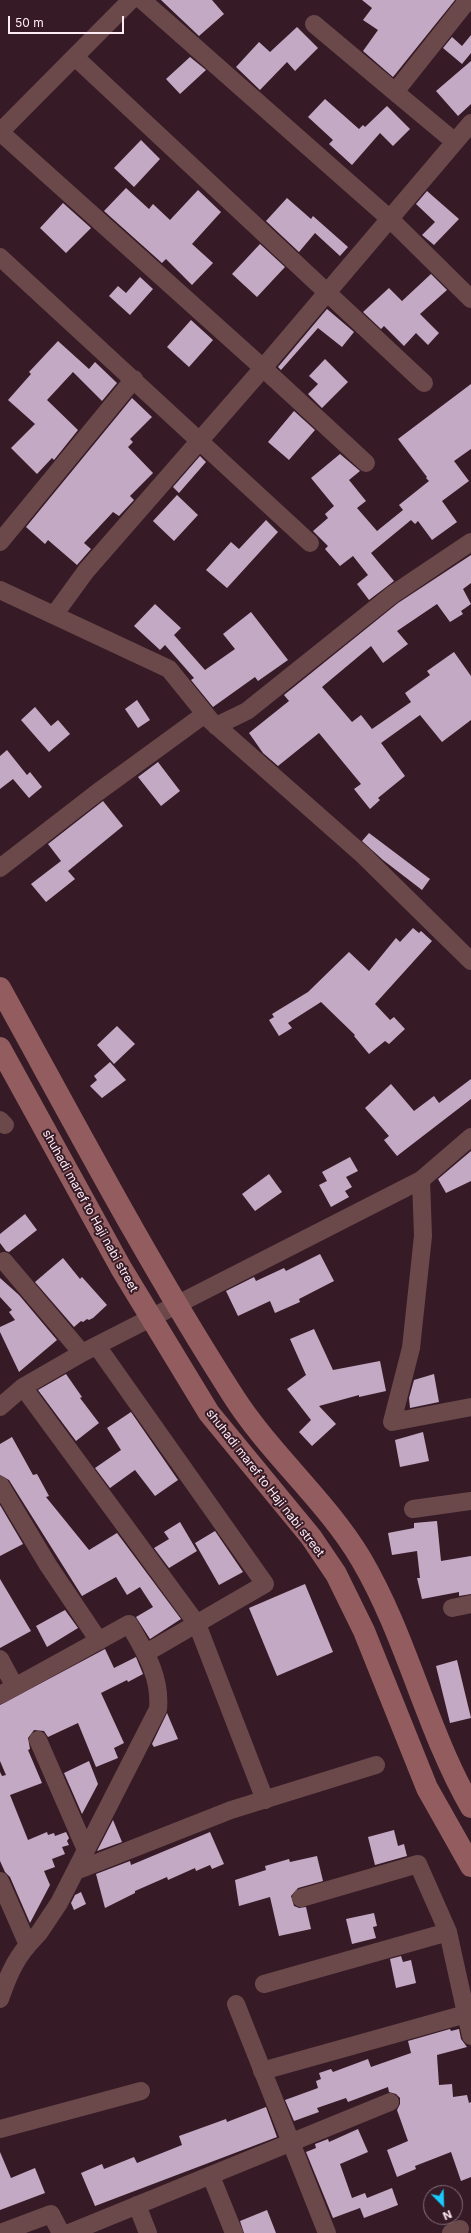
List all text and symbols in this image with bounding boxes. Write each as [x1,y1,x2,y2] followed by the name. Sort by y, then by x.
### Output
[10,8,126,34] scale bar
[15,15,44,30] text: 50 m
[39,1127,141,1295] street label: shuhadi maref to Haji nabi street
[203,1406,327,1560] street label: shuhadi maref to Haji nabi street
[423,2185,463,2225] north arrow
[441,2207,454,2223] text: N

